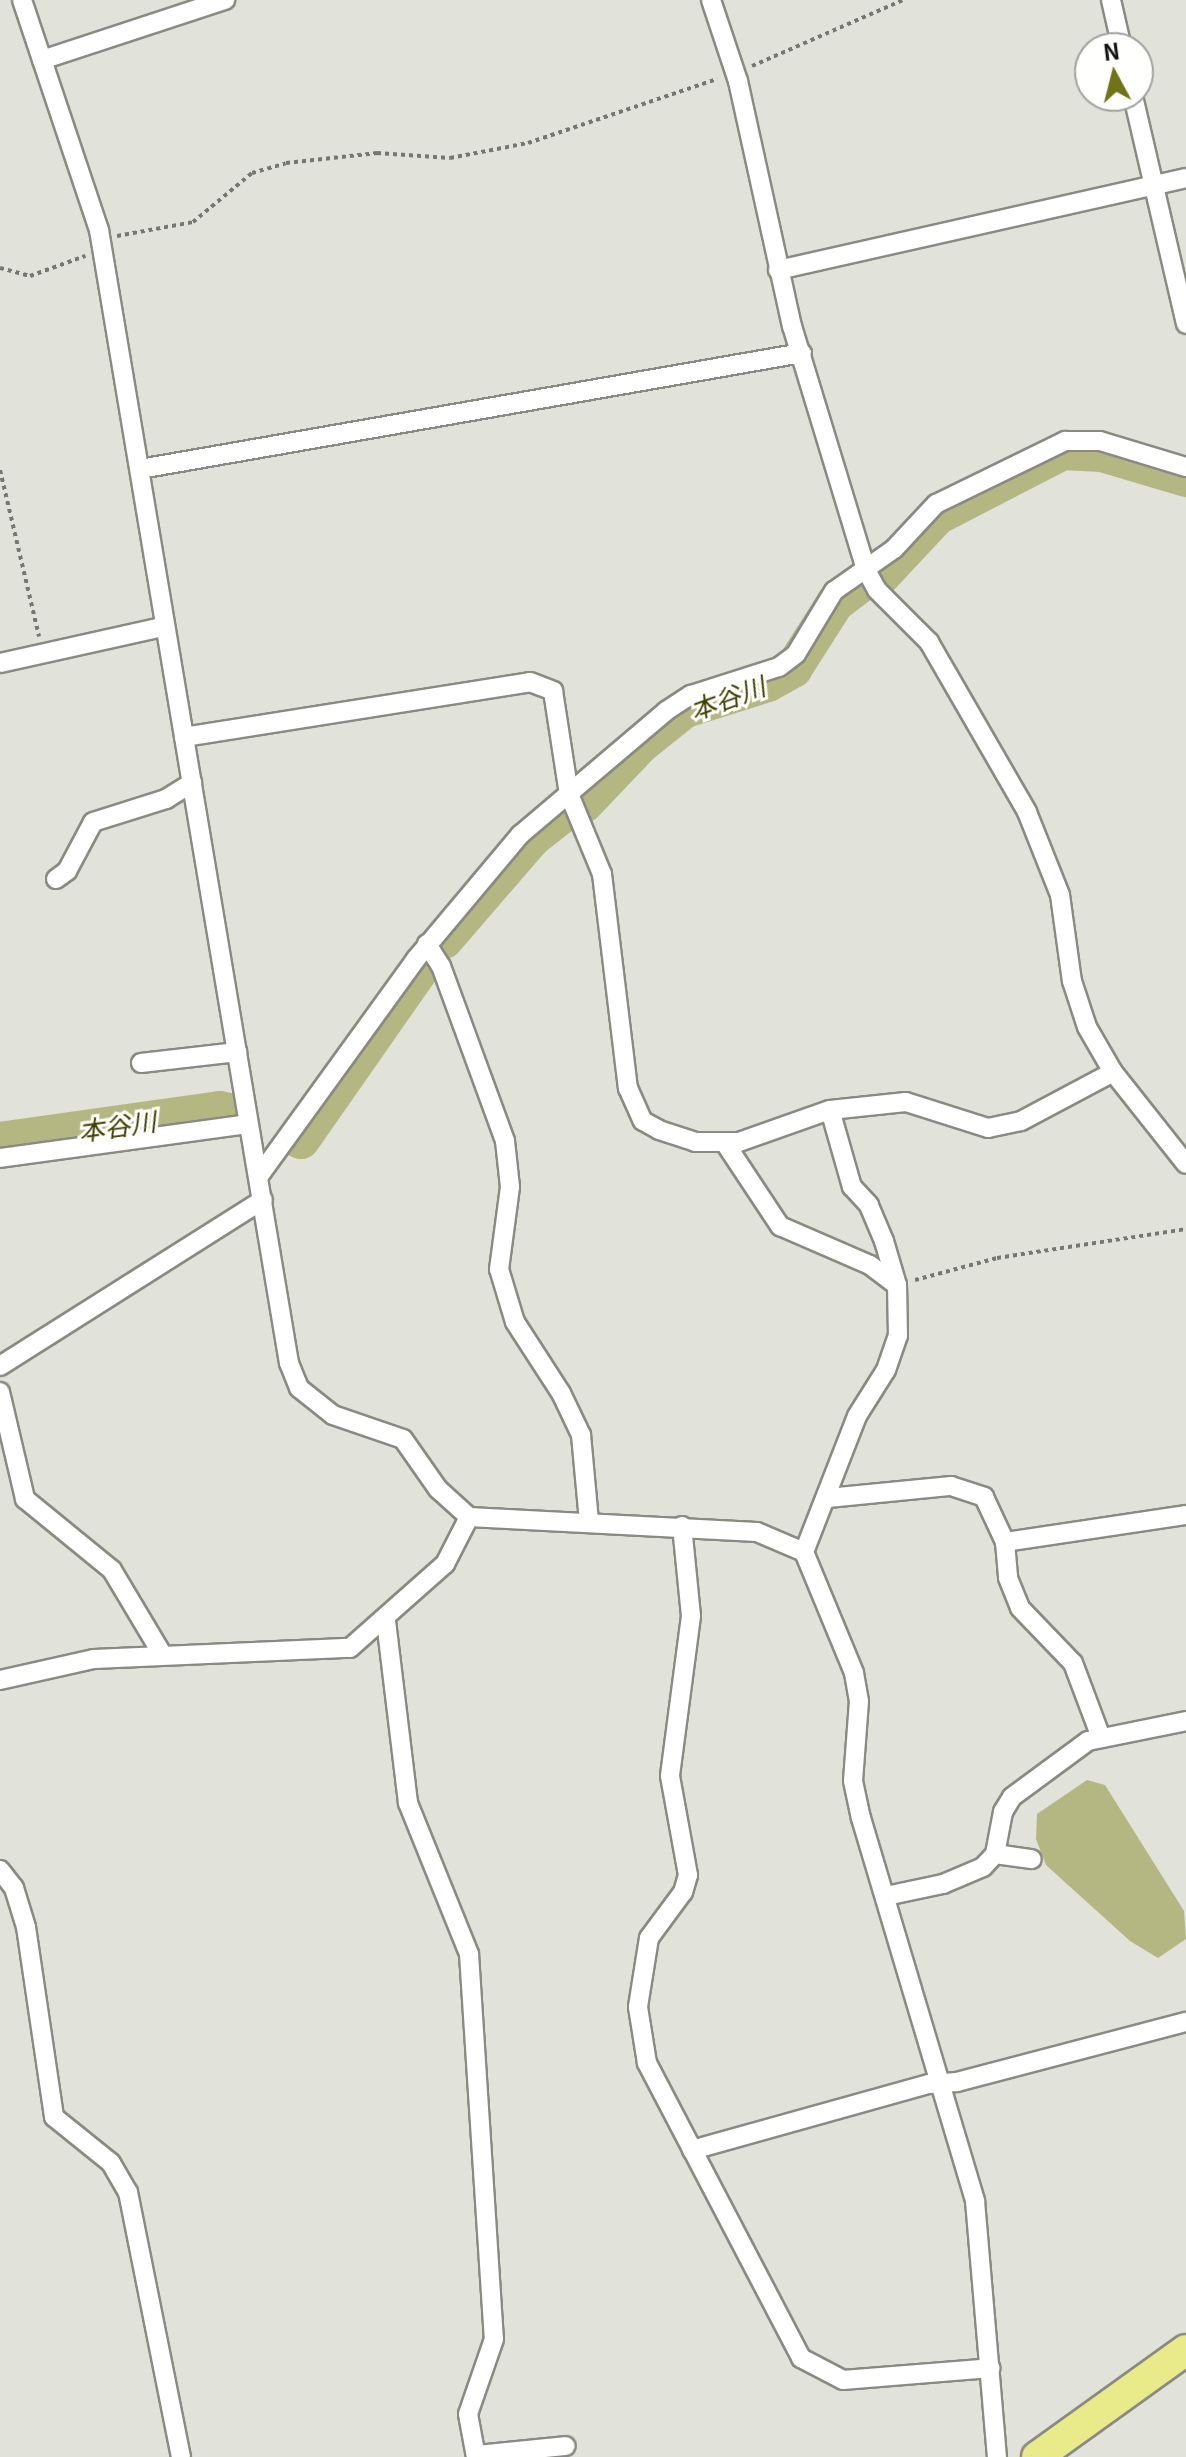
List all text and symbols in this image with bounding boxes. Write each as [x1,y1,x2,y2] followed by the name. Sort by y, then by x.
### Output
[1074,32,1154,112] north arrow
[1101,33,1121,67] text: N
[685,669,769,725] water label: 本谷川
[76,1104,158,1146] water label: 本谷川

